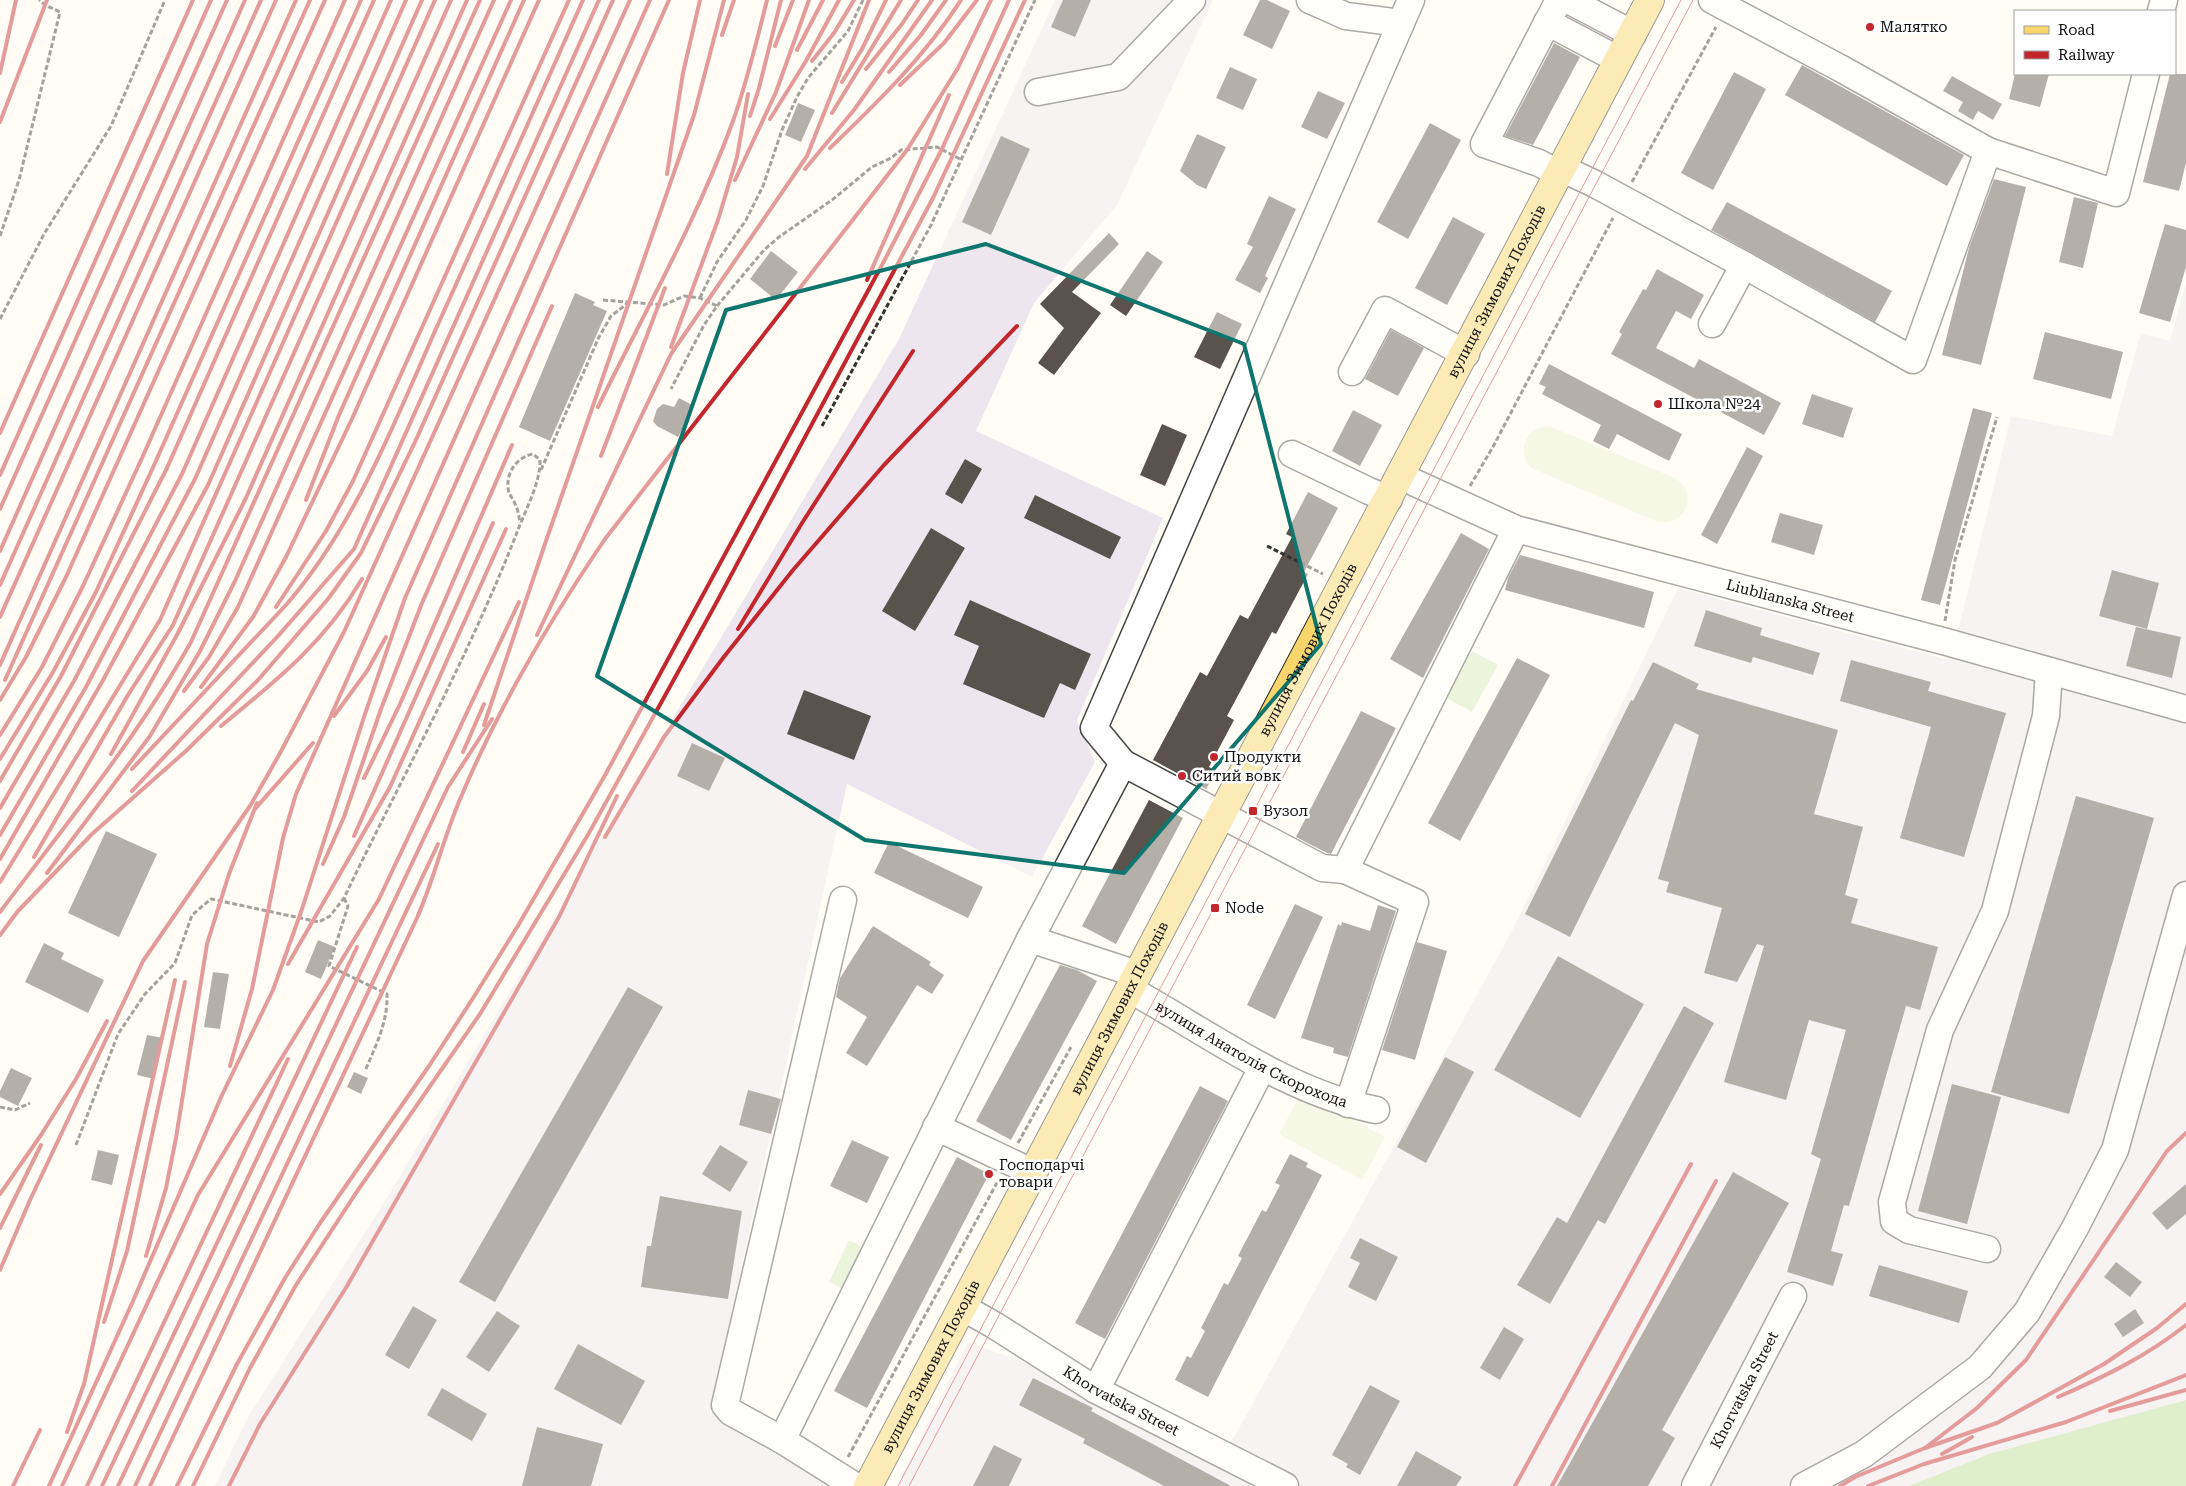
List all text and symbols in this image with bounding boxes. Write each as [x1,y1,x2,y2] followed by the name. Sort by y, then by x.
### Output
[2014,10,2176,75] legend
[1880,18,1947,36] place label: Малятко
[1864,21,1876,33] marker: Малятко
[2058,21,2095,39] text: Road
[2058,46,2115,64] text: Railway
[1444,202,1550,381] street label: вулиця Зимових Походів
[1668,395,1761,413] place label: Школа №24
[1652,398,1664,410] marker: Школа №24
[1255,560,1361,739] street label: вулиця Зимових Походів
[1724,576,1856,626] street label: Liublianska Street
[1224,748,1301,766] place label: Продукти
[1208,751,1220,763] marker: Продукти
[1192,767,1282,785] place label: Ситий вовк
[1176,770,1188,782] marker: Ситий вовк
[1263,802,1308,820] place label: Вузол
[1247,805,1259,817] marker: Вузол
[1225,899,1264,917] place label: Node
[1209,902,1221,914] marker: Node
[1067,918,1172,1098] street label: вулиця Зимових Походів
[1152,997,1349,1111] street label: вулиця Анатолія Скорохода
[999,1156,1085,1191] place label: Господарчі товари
[983,1168,995,1180] marker: Господарчі товари
[878,1277,984,1456] street label: вулиця Зимових Походів
[1707,1328,1782,1452] street label: Khorvatska Street
[1060,1362,1183,1440] street label: Khorvatska Street

